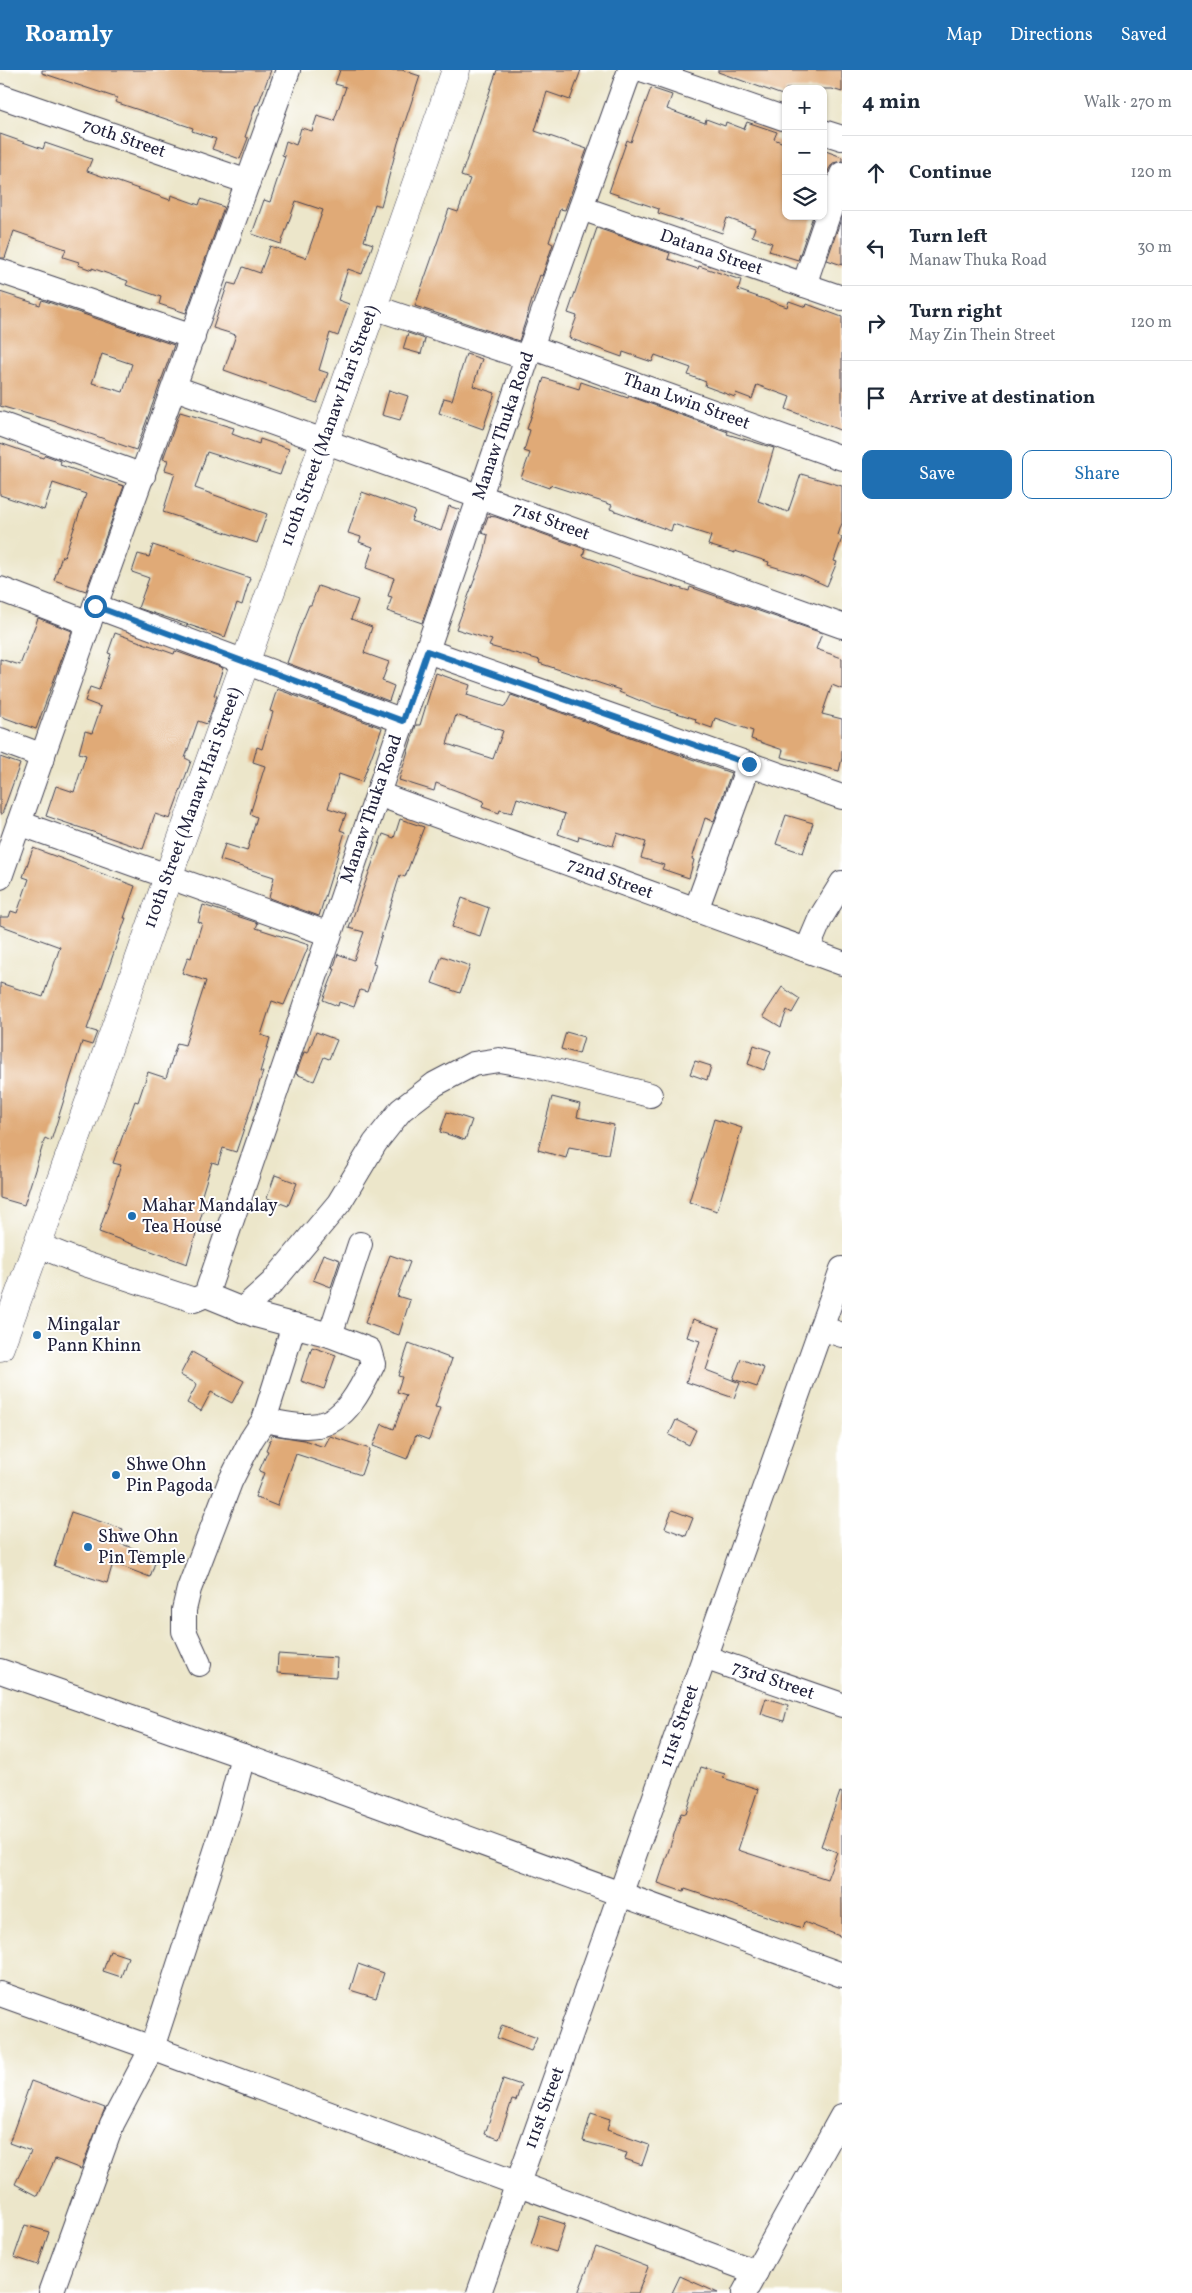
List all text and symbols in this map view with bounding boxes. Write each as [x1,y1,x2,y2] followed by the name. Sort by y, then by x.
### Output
[25,18,113,52] text: Roamly
[946,23,982,48] text: Map
[1010,23,1093,48] text: Directions
[1121,23,1167,48] text: Saved
[782,85,827,220] map controls
[782,85,827,130] button: +
[862,88,921,117] text: 4 min
[1084,92,1172,114] text: Walk · 270 m
[79,113,169,165] street label: 70th Street
[782,130,827,175] button: −
[862,159,890,187] icon: ahead
[909,160,992,186] text: Continue
[1130,162,1172,184] text: 120 m
[782,175,827,220] button: layers
[656,224,766,282] street label: Datana Street
[909,224,988,250] text: Turn left
[862,234,890,262] icon: left
[1137,237,1172,259] text: 30 m
[909,250,1047,272] text: Manaw Thuka Road
[909,299,1002,325] text: Turn right
[275,302,385,550] street label: 110th Street (Manaw Hari Street)
[862,309,890,337] icon: right
[1130,312,1172,334] text: 120 m
[909,325,1056,347] text: May Zin Thein Street
[467,348,541,504] street label: Manaw Thuka Road
[619,367,753,437] street label: Than Lwin Street
[862,384,890,412] icon: arrive
[909,385,1095,411] text: Arrive at destination
[862,450,1012,499] button: Save
[1022,450,1172,499] button: Share
[509,496,593,548] street label: 71st Street
[84,595,107,618] route start
[138,684,248,932] street label: 110th Street (Manaw Hari Street)
[335,731,409,887] street label: Manaw Thuka Road
[738,753,761,776] route end
[564,852,656,906] street label: 72nd Street
[142,1194,278,1240] place label: Mahar Mandalay Tea House
[126,1210,138,1222] marker: Mahar Mandalay Tea House
[47,1313,142,1359] place label: Mingalar Pann Khinn
[31,1329,43,1341] marker: Mingalar Pann Khinn
[126,1453,214,1499] place label: Shwe Ohn Pin Pagoda
[110,1469,122,1481] marker: Shwe Ohn Pin Pagoda
[98,1525,185,1571] place label: Shwe Ohn Pin Temple
[82,1541,94,1553] marker: Shwe Ohn Pin Temple
[728,1655,818,1707] street label: 73rd Street
[654,1681,706,1771] street label: 111st Street
[519,2063,571,2153] street label: 111st Street

